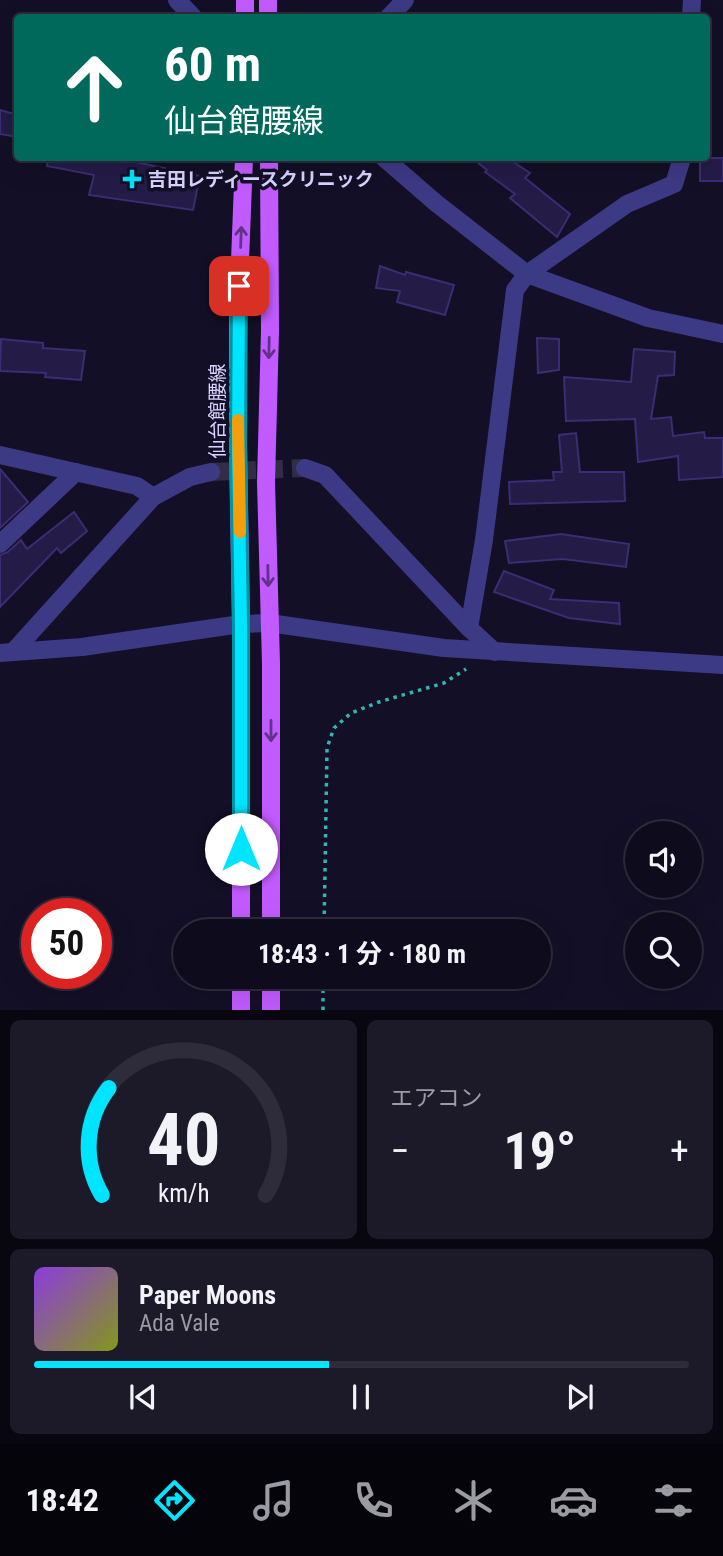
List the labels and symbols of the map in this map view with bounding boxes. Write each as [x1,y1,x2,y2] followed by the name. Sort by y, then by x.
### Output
[148,168,374,191] place label: 吉田レディースクリニック
[122,169,142,189] marker: 吉田レディースクリニック
[235,226,248,249] one-way arrow
[209,256,269,316] pin
[262,336,276,359] one-way arrow
[206,363,229,459] street label: 仙台館腰線
[261,564,275,587] one-way arrow
[264,719,278,742] one-way arrow
[204,812,278,886] position arrow
[21,898,112,989] speed limit sign: 50

